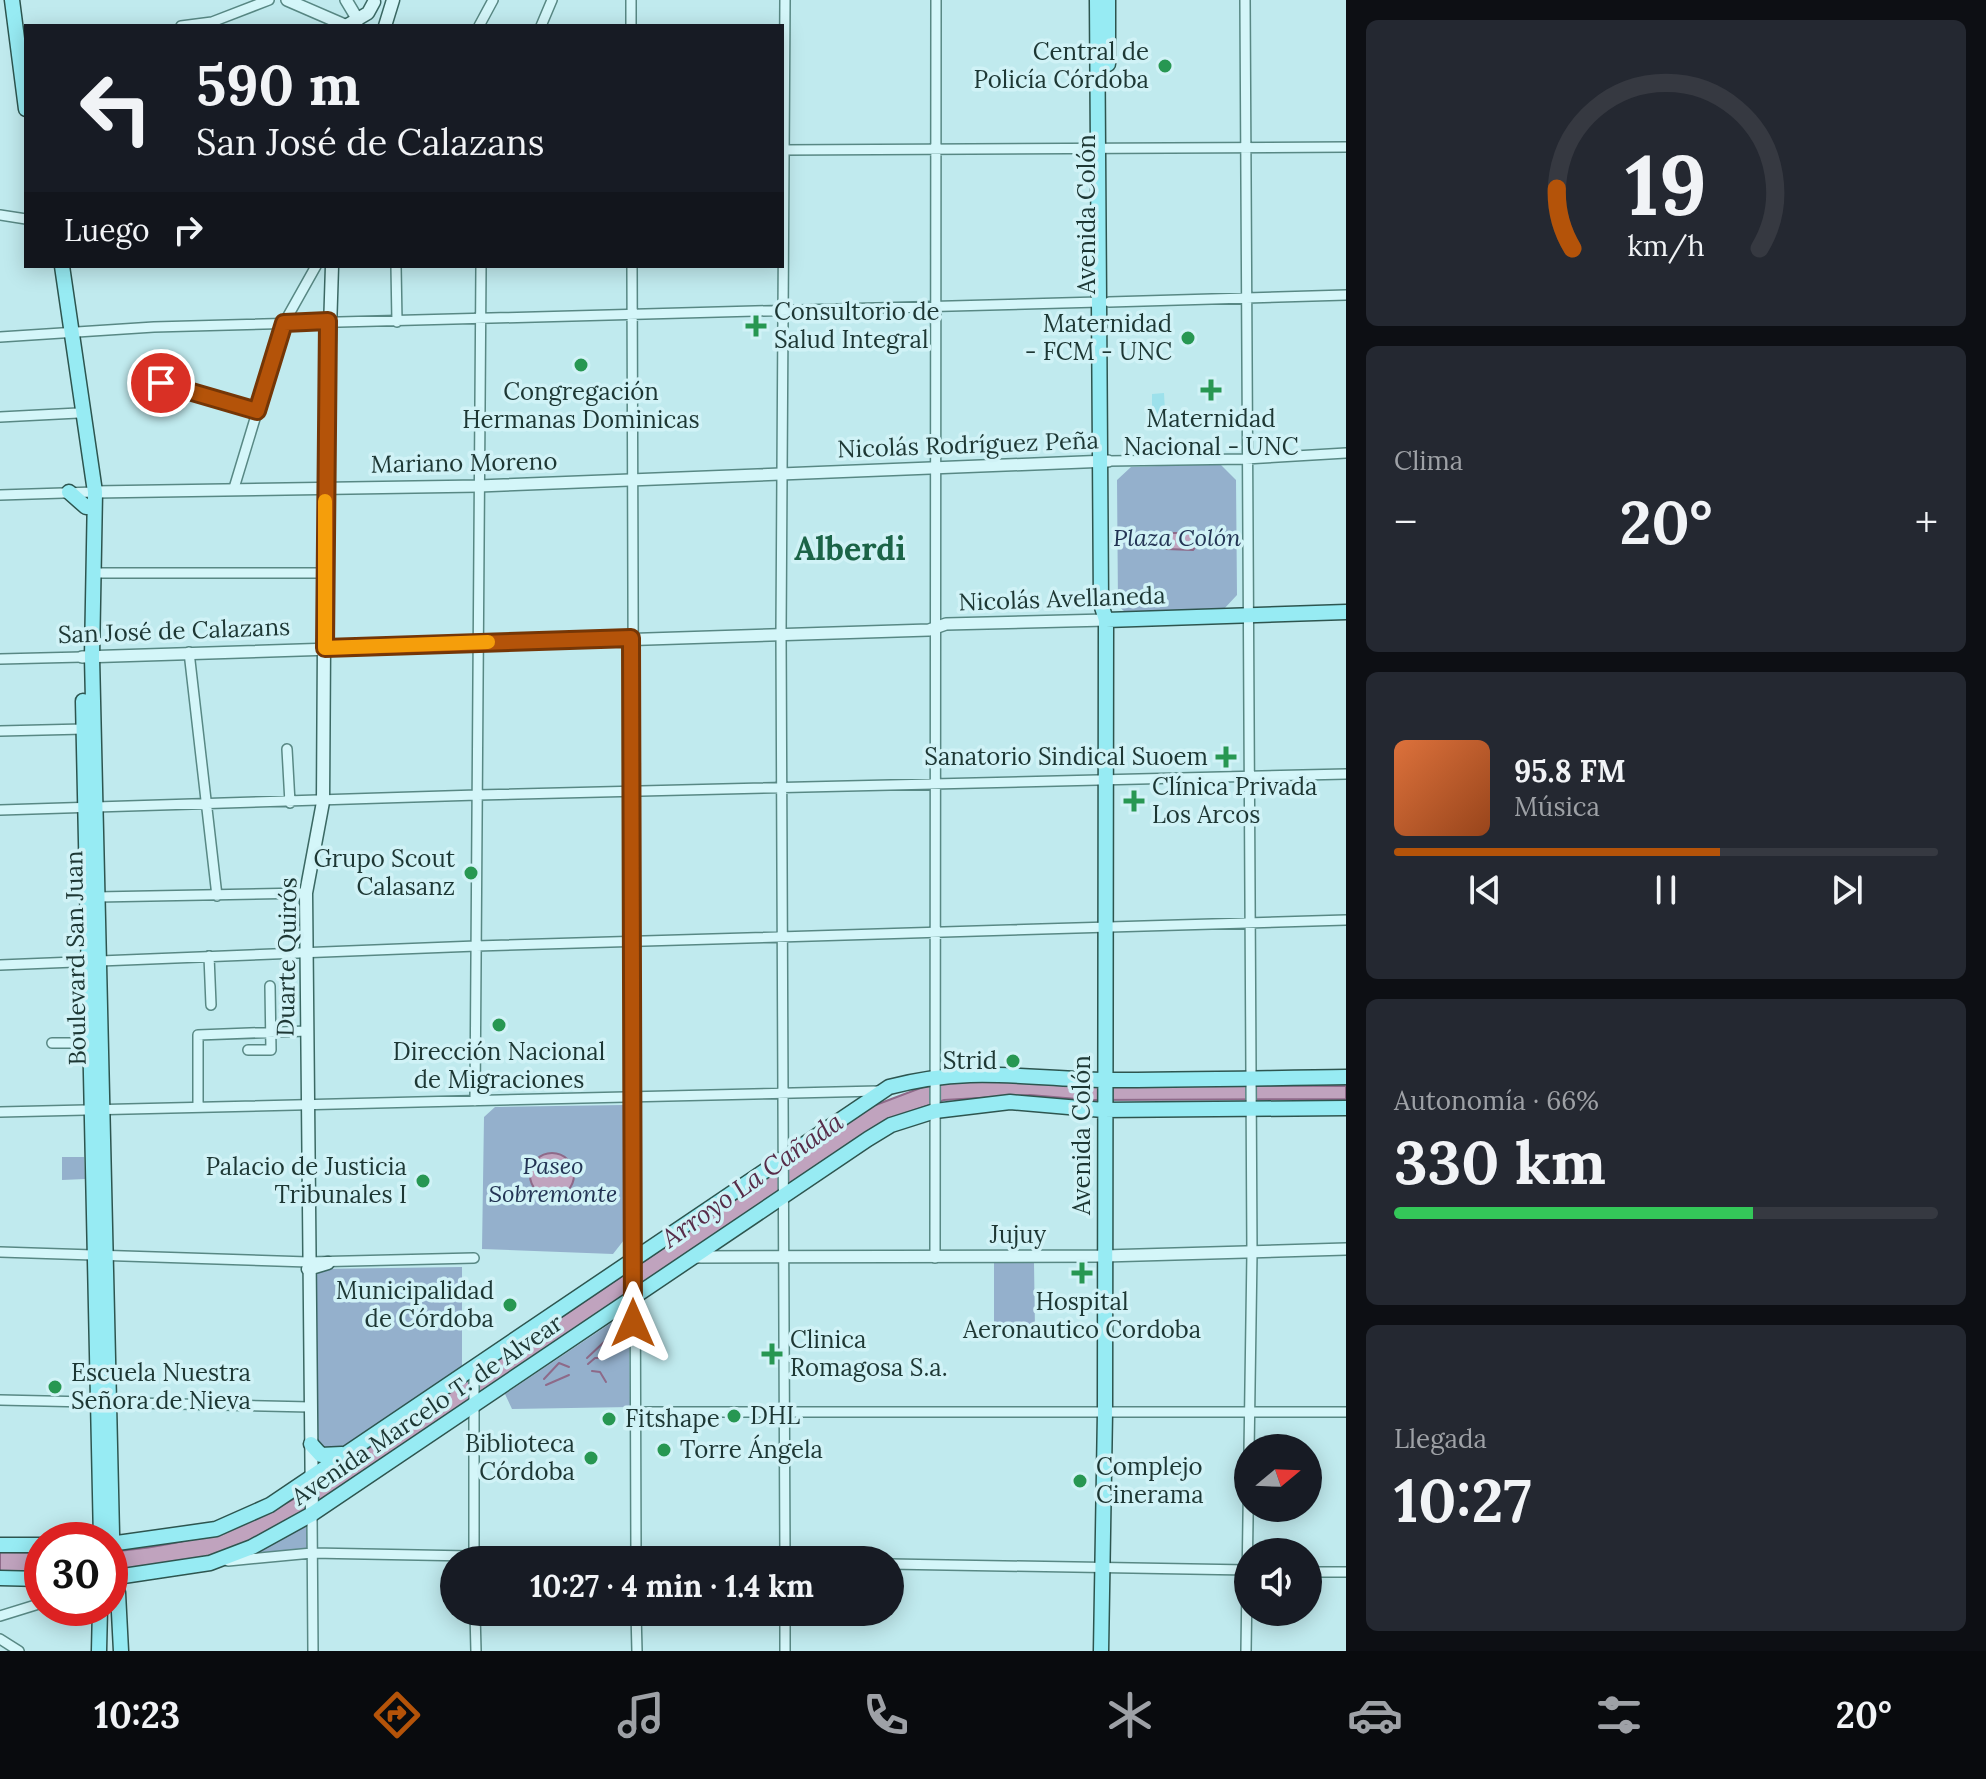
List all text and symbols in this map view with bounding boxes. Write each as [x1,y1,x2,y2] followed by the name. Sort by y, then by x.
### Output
[973,36,1149,95] place label: Central de Policía Córdoba
[196,49,360,120] text: 590 m
[64,56,168,160] icon: left
[1156,57,1174,75] marker: Central de Policía Córdoba
[196,119,544,165] text: San José de Calazans
[1625,131,1707,238] text: 19
[1071,134,1102,295] street label: Avenida Colón
[166,208,210,252] icon: right
[64,211,150,249] text: Luego
[1627,227,1705,264] text: km/h
[774,296,940,355] place label: Consultorio de Salud Integral
[1025,308,1172,367] place label: Maternidad - FCM - UNC
[745,315,767,337] marker: Consultorio de Salud Integral
[1179,329,1197,347] marker: Maternidad - FCM - UNC
[127,349,195,417] pin
[572,356,590,374] marker: Congregación Hermanas Dominicas
[139,361,183,405] icon: arrive
[462,376,700,435] place label: Congregación Hermanas Dominicas
[1200,379,1222,401] marker: Maternidad Nacional - UNC
[1124,403,1299,462] place label: Maternidad Nacional - UNC
[837,424,1099,465] street label: Nicolás Rodríguez Peña
[1394,444,1463,477] text: Clima
[370,445,558,480] street label: Mariano Moreno
[1619,484,1713,560] text: 20°
[1394,494,1417,550] text: −
[1915,494,1938,550] text: +
[1113,522,1241,553] park label: Plaza Colón
[794,528,906,569] district label: Alberdi
[958,579,1166,618] street label: Nicolás Avellaneda
[57,611,291,650] street label: San José de Calazans
[924,741,1208,772] place label: Sanatorio Sindical Suoem
[1215,746,1237,768] marker: Sanatorio Sindical Suoem
[1514,752,1626,790] text: 95.8 FM
[1152,771,1317,830] place label: Clínica Privada Los Arcos
[1123,790,1145,812] marker: Clínica Privada Los Arcos
[1514,790,1600,823] text: Música
[313,843,456,902] place label: Grupo Scout Calasanz
[58,850,93,1066] street label: Boulevard San Juan
[462,864,480,882] marker: Grupo Scout Calasanz
[1463,868,1507,912] icon: previous
[1644,868,1688,912] icon: pause
[1825,868,1869,912] icon: next
[270,877,303,1037] street label: Duarte Quirós
[490,1016,508,1034] marker: Dirección Nacional de Migraciones
[393,1036,605,1095] place label: Dirección Nacional de Migraciones
[943,1045,997,1076] place label: Strid
[1004,1052,1022,1070] marker: Strid
[1066,1055,1097,1216] street label: Avenida Colón
[1394,1084,1599,1117] text: Autonomía · 66%
[654,1104,849,1255] water label: Arroyo La Cañada
[1394,1124,1606,1200] text: 330 km
[489,1150,617,1209] park label: Paseo Sobremonte
[205,1151,407,1210] place label: Palacio de Justicia Tribunales I
[414,1172,432,1190] marker: Palacio de Justicia Tribunales I
[989,1219,1047,1250] street label: Jujuy
[1071,1262,1093,1284] marker: Hospital Aeronautico Cordoba
[336,1275,494,1334] place label: Municipalidad de Córdoba
[591,1281,675,1365] position arrow
[962,1286,1201,1345] place label: Hospital Aeronautico Cordoba
[501,1296,519,1314] marker: Municipalidad de Córdoba
[284,1307,569,1513] street label: Avenida Marcelo T. de Alvear
[790,1324,948,1383] place label: Clinica Romagosa S.a.
[761,1343,783,1365] marker: Clinica Romagosa S.a.
[71,1357,251,1416] place label: Escuela Nuestra Señora de Nieva
[46,1378,64,1396] marker: Escuela Nuestra Señora de Nieva
[750,1400,800,1431] place label: DHL
[625,1403,720,1434] place label: Fitshape
[725,1407,743,1425] marker: DHL
[600,1410,618,1428] marker: Fitshape
[1394,1422,1487,1455] text: Llegada
[465,1428,575,1487] place label: Biblioteca Córdoba
[680,1434,823,1465] place label: Torre Ángela
[1234,1434,1322,1522] north arrow
[1234,1434,1322,1626] map controls
[655,1441,673,1459] marker: Torre Ángela
[582,1449,600,1467] marker: Biblioteca Córdoba
[1096,1451,1204,1510] place label: Complejo Cinerama
[1394,1462,1532,1538] text: 10:27
[1071,1472,1089,1490] marker: Complejo Cinerama
[24,1522,128,1626] speed limit sign: 30
[1234,1538,1322,1626] button: sound
[530,1567,814,1605] text: 10:27 · 4 min · 1.4 km
[369,1687,425,1743] icon: directions
[613,1687,669,1743] icon: music
[858,1687,914,1743] icon: phone
[1102,1687,1158,1743] icon: climate
[1347,1687,1403,1743] icon: car
[1591,1687,1647,1743] icon: filters
[94,1692,180,1738] text: 10:23
[1836,1692,1892,1738] text: 20°

